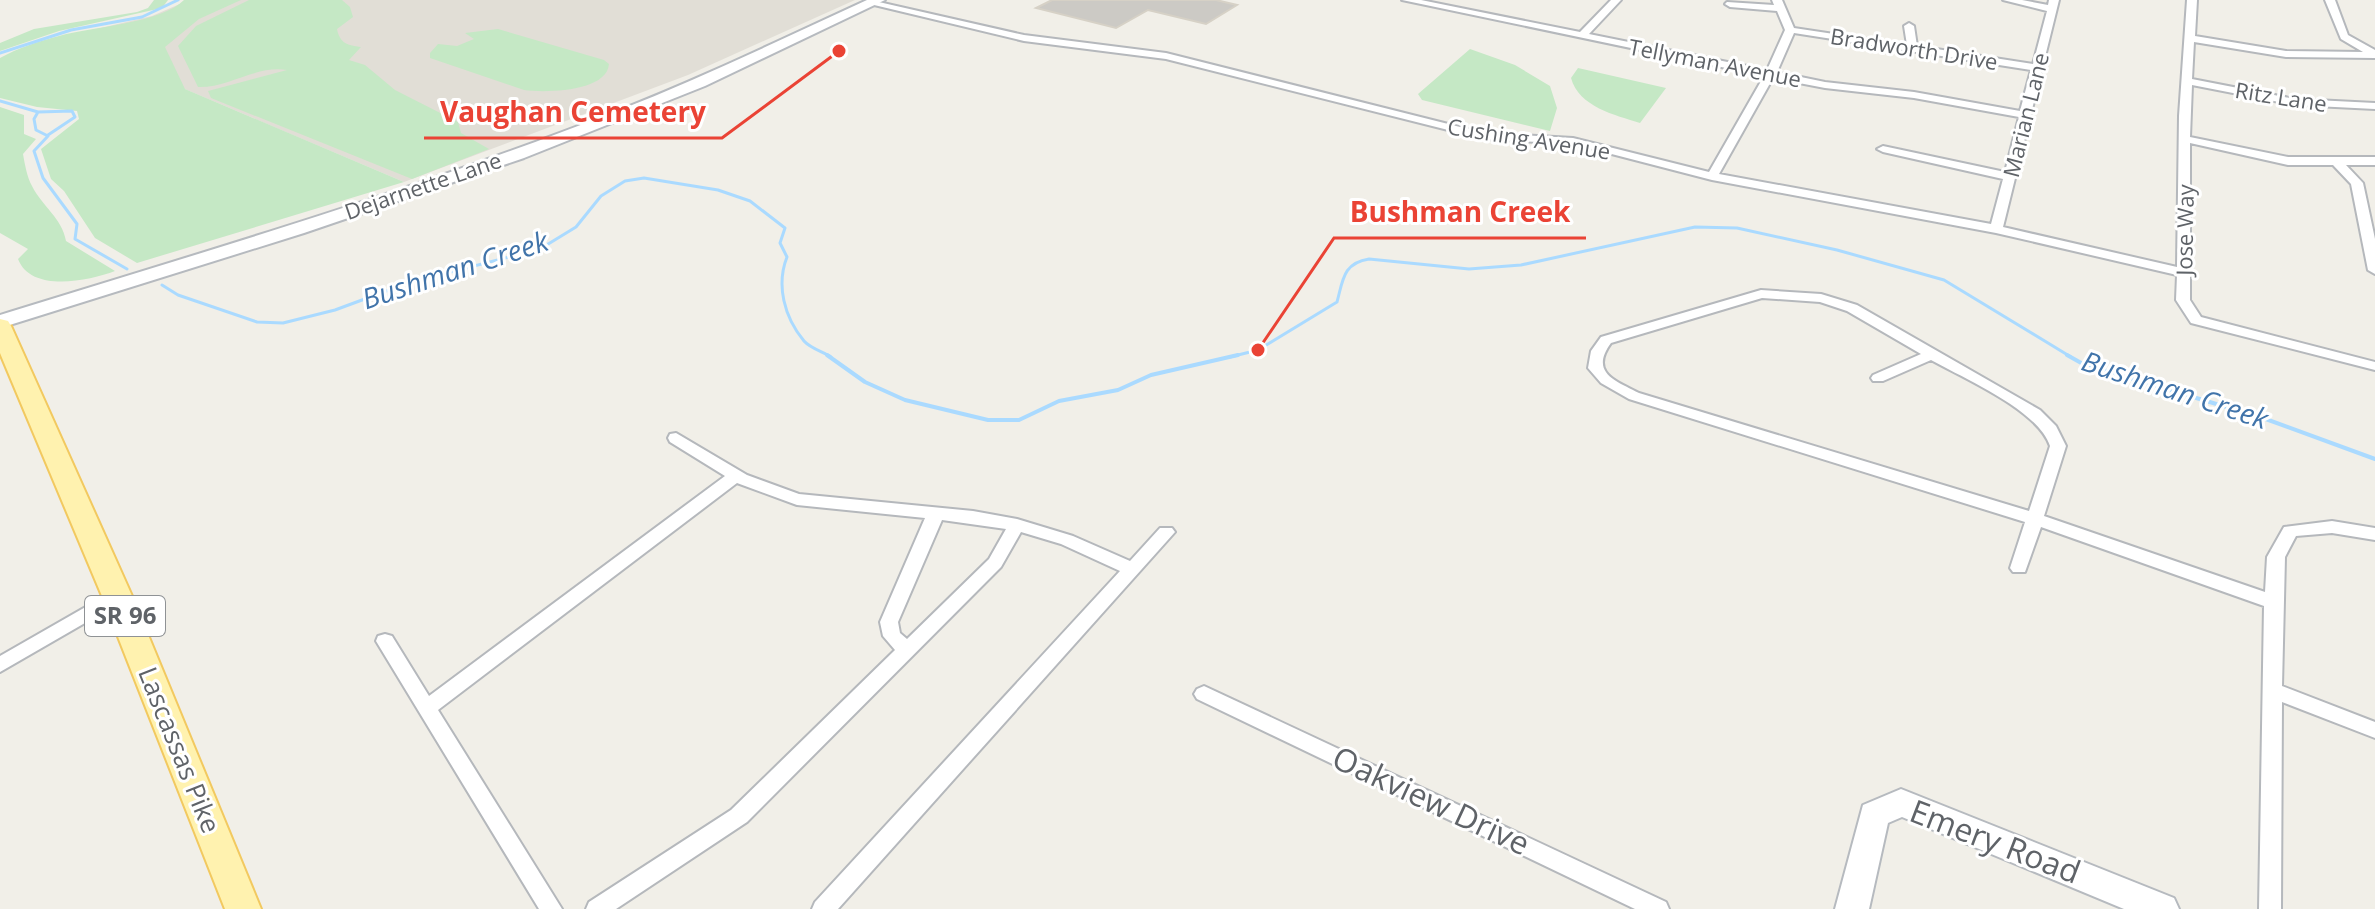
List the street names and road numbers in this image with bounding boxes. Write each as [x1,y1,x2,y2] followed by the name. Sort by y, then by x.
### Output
[1828,20,2000,76] street label: Bradworth Drive
[1626,31,1804,93] street label: Tellyman Avenue
[1995,49,2055,180] street label: Marian Lane
[2233,74,2329,118] street label: Ritz Lane
[1446,110,1613,166] street label: Cushing Avenue
[340,144,505,226] street label: Dejarnette Lane
[2168,183,2200,278] street label: Jose Way
[85,596,165,636] road number: SR 96
[130,661,230,838] street label: Lascassas Pike
[1326,735,1537,864] street label: Oakview Drive
[1904,788,2087,893] street label: Emery Road

